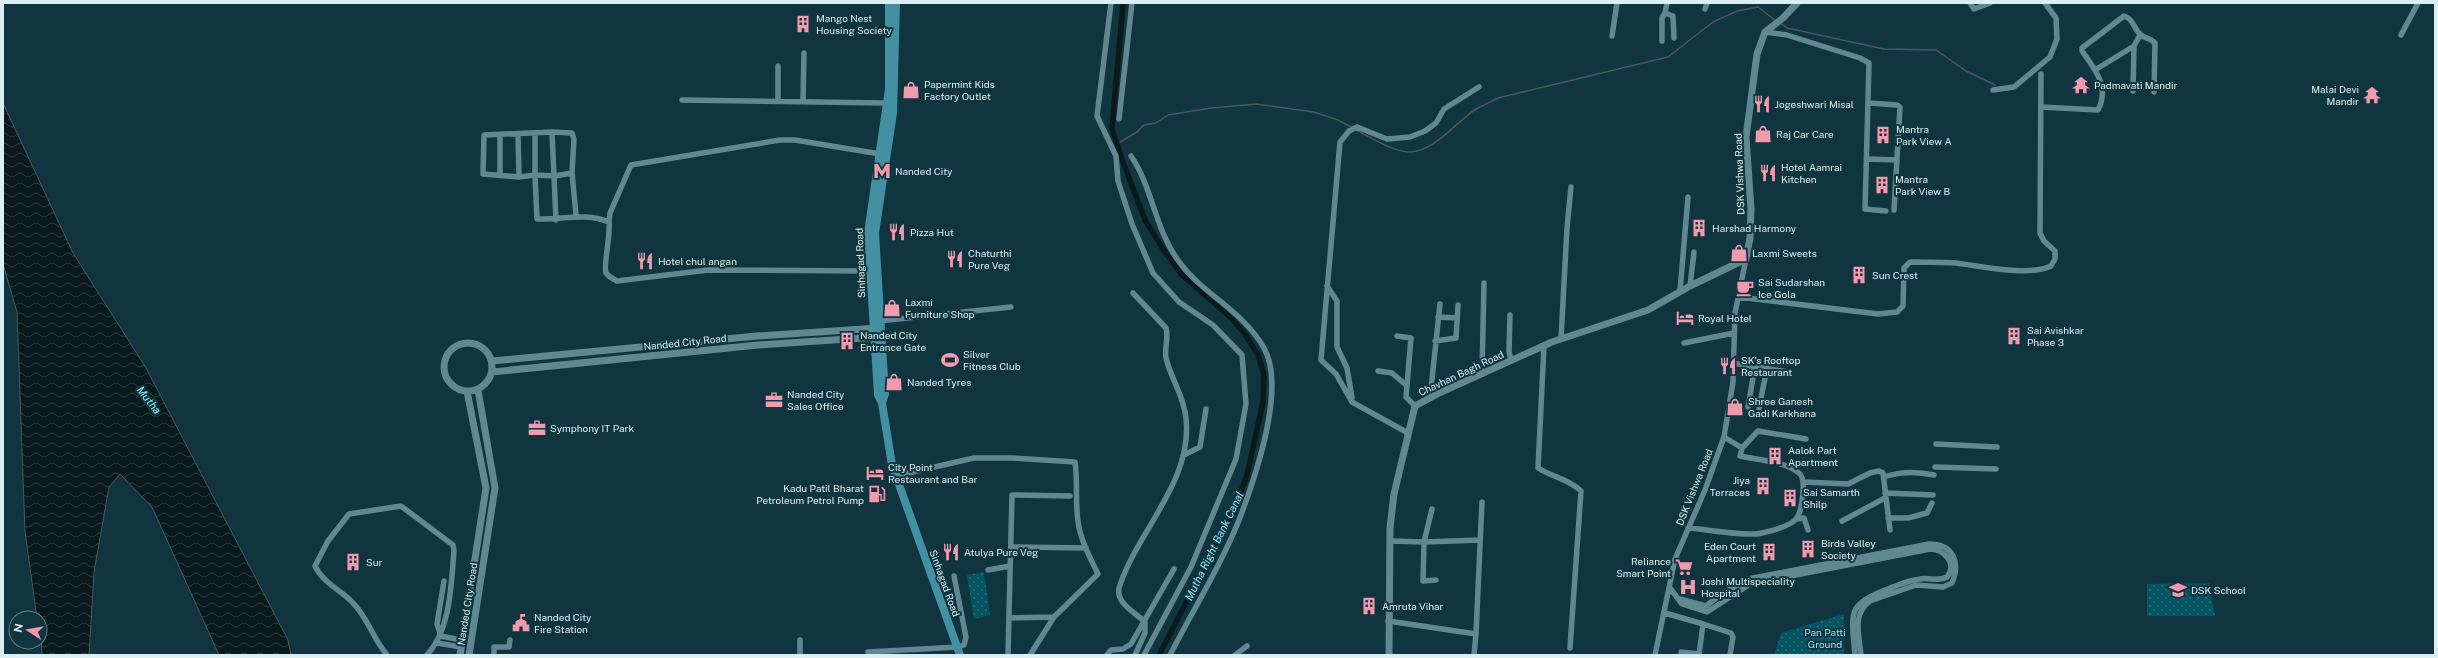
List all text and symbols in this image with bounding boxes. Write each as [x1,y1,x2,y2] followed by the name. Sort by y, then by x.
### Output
[816,12,893,36] place label: Mango Nest Housing Society
[793,14,813,34] building icon: Mango Nest Housing Society
[2071,75,2091,95] temple icon: Padmavati Mandir
[924,78,995,102] place label: Papermint Kids Factory Outlet
[2094,79,2178,91] place label: Padmavati Mandir
[901,80,921,100] shop icon: Papermint Kids Factory Outlet
[2311,83,2359,107] place label: Malai Devi Mandir
[2362,85,2382,105] temple icon: Malai Devi Mandir
[1752,94,1772,114] restaurant icon: Jogeshwari Misal
[1775,98,1854,110] place label: Jogeshwari Misal
[1896,123,1952,147] place label: Mantra Park View A
[1753,124,1773,144] shop icon: Raj Car Care
[1873,125,1893,145] building icon: Mantra Park View A
[1776,128,1834,140] place label: Raj Car Care
[1732,133,1746,215] street label: DSK Vishwa Road
[872,161,892,181] metro station icon: Nanded City
[1781,161,1842,185] place label: Hotel Aamrai Kitchen
[1758,163,1778,183] restaurant icon: Hotel Aamrai Kitchen
[895,165,953,177] place label: Nanded City
[1895,173,1951,197] place label: Mantra Park View B
[1872,175,1892,195] building icon: Mantra Park View B
[1689,218,1709,238] building icon: Harshad Harmony
[887,222,907,242] restaurant icon: Pizza Hut
[1712,222,1797,234] place label: Harshad Harmony
[910,226,954,238] place label: Pizza Hut
[853,228,867,298] street label: Sinhagad Road
[1729,243,1749,263] shop icon: Laxmi Sweets
[968,247,1012,271] place label: Chaturthi Pure Veg
[1752,247,1817,259] place label: Laxmi Sweets
[945,249,965,269] restaurant icon: Chaturthi Pure Veg
[635,251,655,271] restaurant icon: Hotel chul angan
[658,255,737,267] place label: Hotel chul angan
[1849,265,1869,285] building icon: Sun Crest
[1872,269,1918,281] place label: Sun Crest
[1758,276,1825,300] place label: Sai Sudarshan Ice Gola
[1735,278,1755,298] cafe icon: Sai Sudarshan Ice Gola
[905,296,975,320] place label: Laxmi Furniture Shop
[882,298,902,318] shop icon: Laxmi Furniture Shop
[1675,308,1695,328] hotel icon: Royal Hotel
[1698,312,1752,324] place label: Royal Hotel
[2027,324,2084,348] place label: Sai Avishkar Phase 3
[2004,326,2024,346] building icon: Sai Avishkar Phase 3
[860,329,926,353] place label: Nanded City Entrance Gate
[837,331,857,351] building icon: Nanded City Entrance Gate
[643,332,727,352] street label: Nanded City Road
[963,348,1021,372] place label: Silver Fitness Club
[1416,348,1506,398] street label: Chavhan Bagh Road
[940,350,960,370] sports icon: Silver Fitness Club
[1741,354,1800,378] place label: SK's Rooftop Restaurant
[1718,356,1738,376] restaurant icon: SK's Rooftop Restaurant
[884,372,904,392] shop icon: Nanded Tyres
[907,376,971,388] place label: Nanded Tyres
[134,384,164,416] water label: Mutha
[787,388,845,412] place label: Nanded City Sales Office
[764,390,784,410] office icon: Nanded City Sales Office
[1748,395,1816,419] place label: Shree Ganesh Gadi Karkhana
[1725,397,1745,417] shop icon: Shree Ganesh Gadi Karkhana
[527,418,547,438] office icon: Symphony IT Park
[550,422,634,434] place label: Symphony IT Park
[1788,444,1838,468] place label: Aalok Part Apartment
[1765,446,1785,466] building icon: Aalok Part Apartment
[1673,447,1715,527] street label: DSK Vishwa Road
[888,461,977,485] place label: City Point Restaurant and Bar
[865,463,885,483] hotel icon: City Point Restaurant and Bar
[1710,474,1750,498] place label: Jiya Terraces
[1753,476,1773,496] building icon: Jiya Terraces
[756,482,864,506] place label: Kadu Patil Bharat Petroleum Petrol Pump
[867,484,887,504] fuel station icon: Kadu Patil Bharat Petroleum Petrol Pump
[1803,486,1860,510] place label: Sai Samarth Shilp
[1780,488,1800,508] building icon: Sai Samarth Shilp
[1182,490,1246,602] water label: Mutha Right Bank Canal
[1821,537,1876,561] place label: Birds Valley Society
[1798,539,1818,559] building icon: Birds Valley Society
[1704,540,1756,564] place label: Eden Court Apartment
[941,542,961,562] restaurant icon: Atulya Pure Veg
[1759,542,1779,562] building icon: Eden Court Apartment
[964,546,1038,558] place label: Atulya Pure Veg
[927,548,963,618] street label: Sinhagad Road
[343,552,363,572] building icon: Sur
[1616,555,1671,579] place label: Reliance Smart Point
[366,556,383,568] place label: Sur
[1674,557,1694,577] supermarket icon: Reliance Smart Point
[455,562,479,646] street label: Nanded City Road
[1701,575,1795,599] place label: Joshi Multispeciality Hospital
[1678,577,1698,597] hospital icon: Joshi Multispeciality Hospital
[2168,580,2188,600] school or university icon: DSK School
[2191,584,2246,596] place label: DSK School
[1359,596,1379,616] building icon: Amruta Vihar
[1382,600,1444,612] place label: Amruta Vihar
[8,610,48,650] north arrow
[534,611,592,635] place label: Nanded City Fire Station
[511,613,531,633] public building icon: Nanded City Fire Station
[11,622,25,633] text: N
[1804,626,1846,650] park label: Pan Patti Ground

